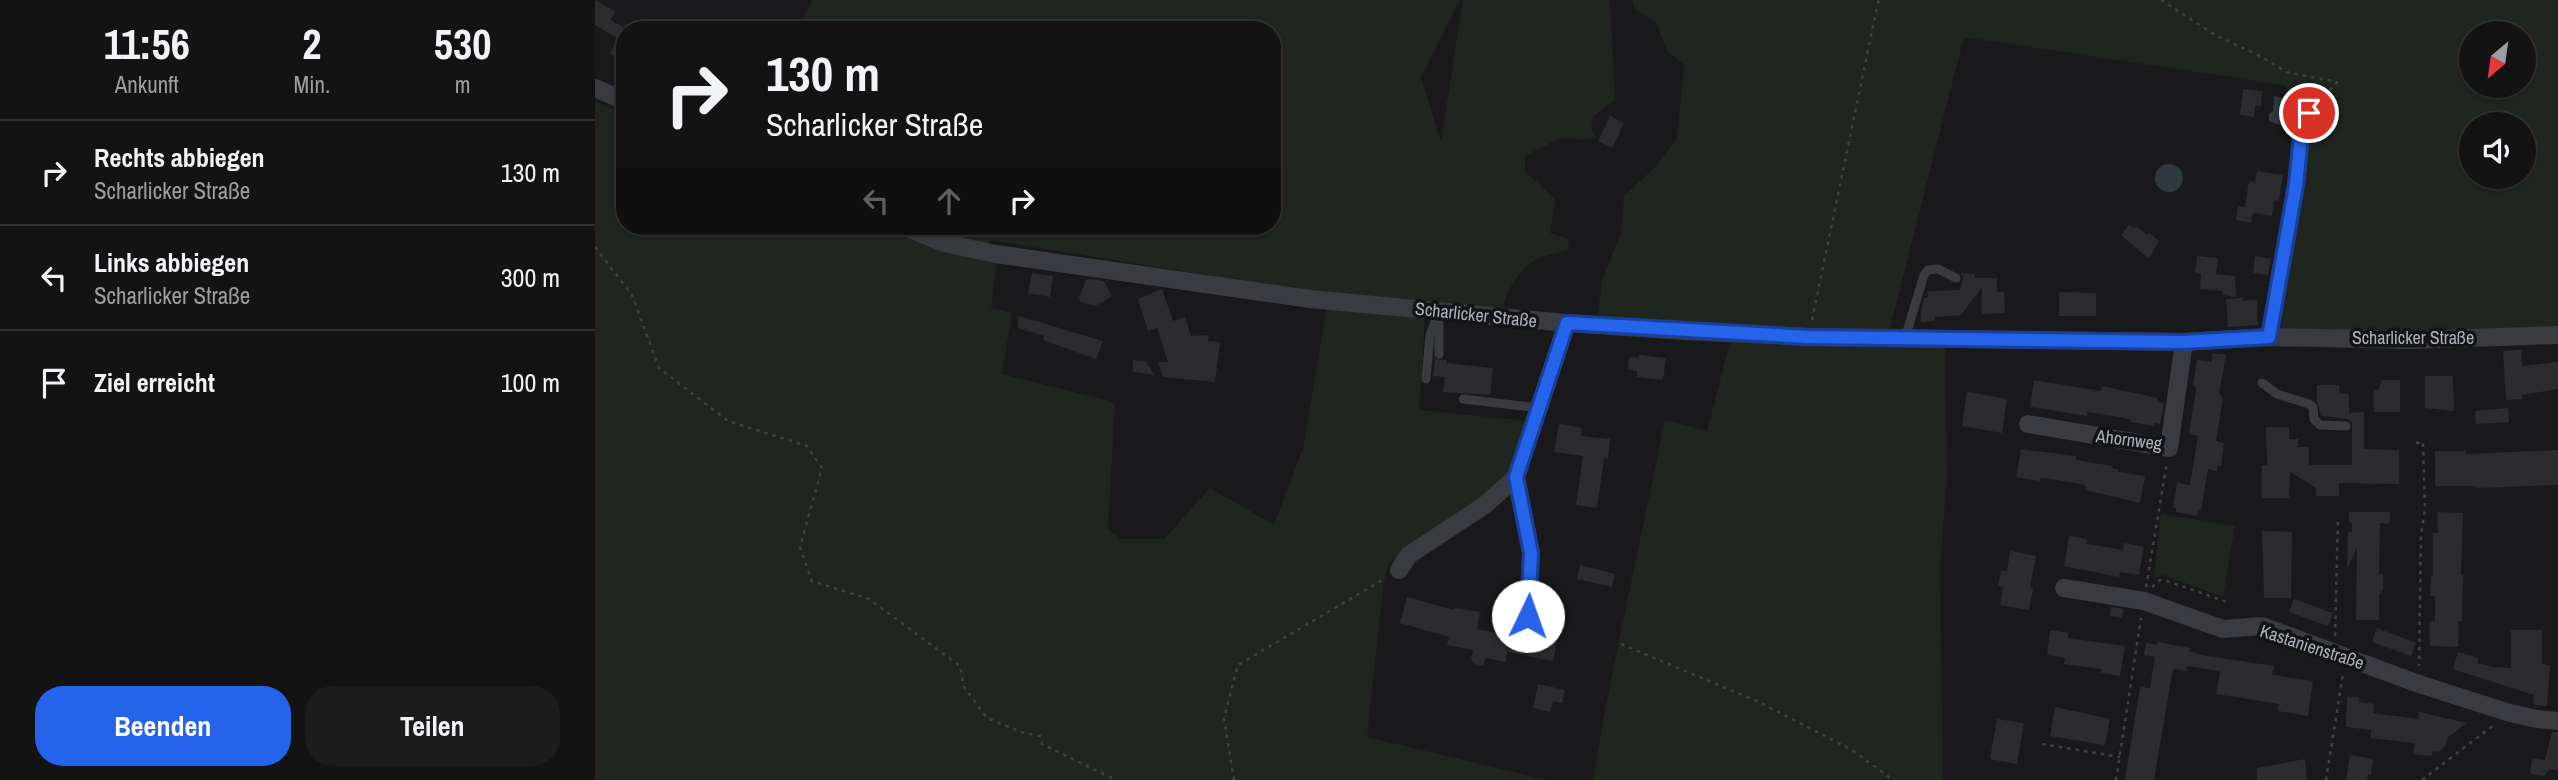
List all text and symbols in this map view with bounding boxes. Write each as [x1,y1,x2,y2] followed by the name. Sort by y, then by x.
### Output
[104,16,190,72] text: 11:56
[302,16,321,72] text: 2
[434,16,491,72] text: 530
[2459,21,2536,98] north arrow
[2459,21,2536,189] map controls
[766,40,880,106] text: 130 m
[651,49,742,140] icon: right
[115,69,179,100] text: Ankunft
[294,69,330,100] text: Min.
[455,69,470,100] text: m
[2279,83,2339,143] pin
[2290,94,2328,132] icon: arrive
[766,103,983,146] text: Scharlicker Straße
[2459,112,2536,189] button: sound
[94,140,265,175] text: Rechts abbiegen
[35,154,73,192] icon: right
[501,155,560,190] text: 130 m
[94,175,250,206] text: Scharlicker Straße
[857,182,895,220] icon: left
[930,182,968,220] icon: ahead
[1003,182,1041,220] icon: right
[94,245,249,280] text: Links abbiegen
[35,259,73,297] icon: left
[501,260,560,295] text: 300 m
[94,280,250,311] text: Scharlicker Straße
[1414,296,1538,333] street label: Scharlicker Straße
[2352,325,2474,350] street label: Scharlicker Straße
[35,364,73,402] icon: arrive
[94,365,215,400] text: Ziel erreicht
[501,365,560,400] text: 100 m
[2094,423,2164,456] street label: Ahornweg
[1491,579,1565,653] position arrow
[2257,618,2368,675] street label: Kastanienstraße
[35,686,291,766] button: Beenden
[305,686,560,766] button: Teilen

